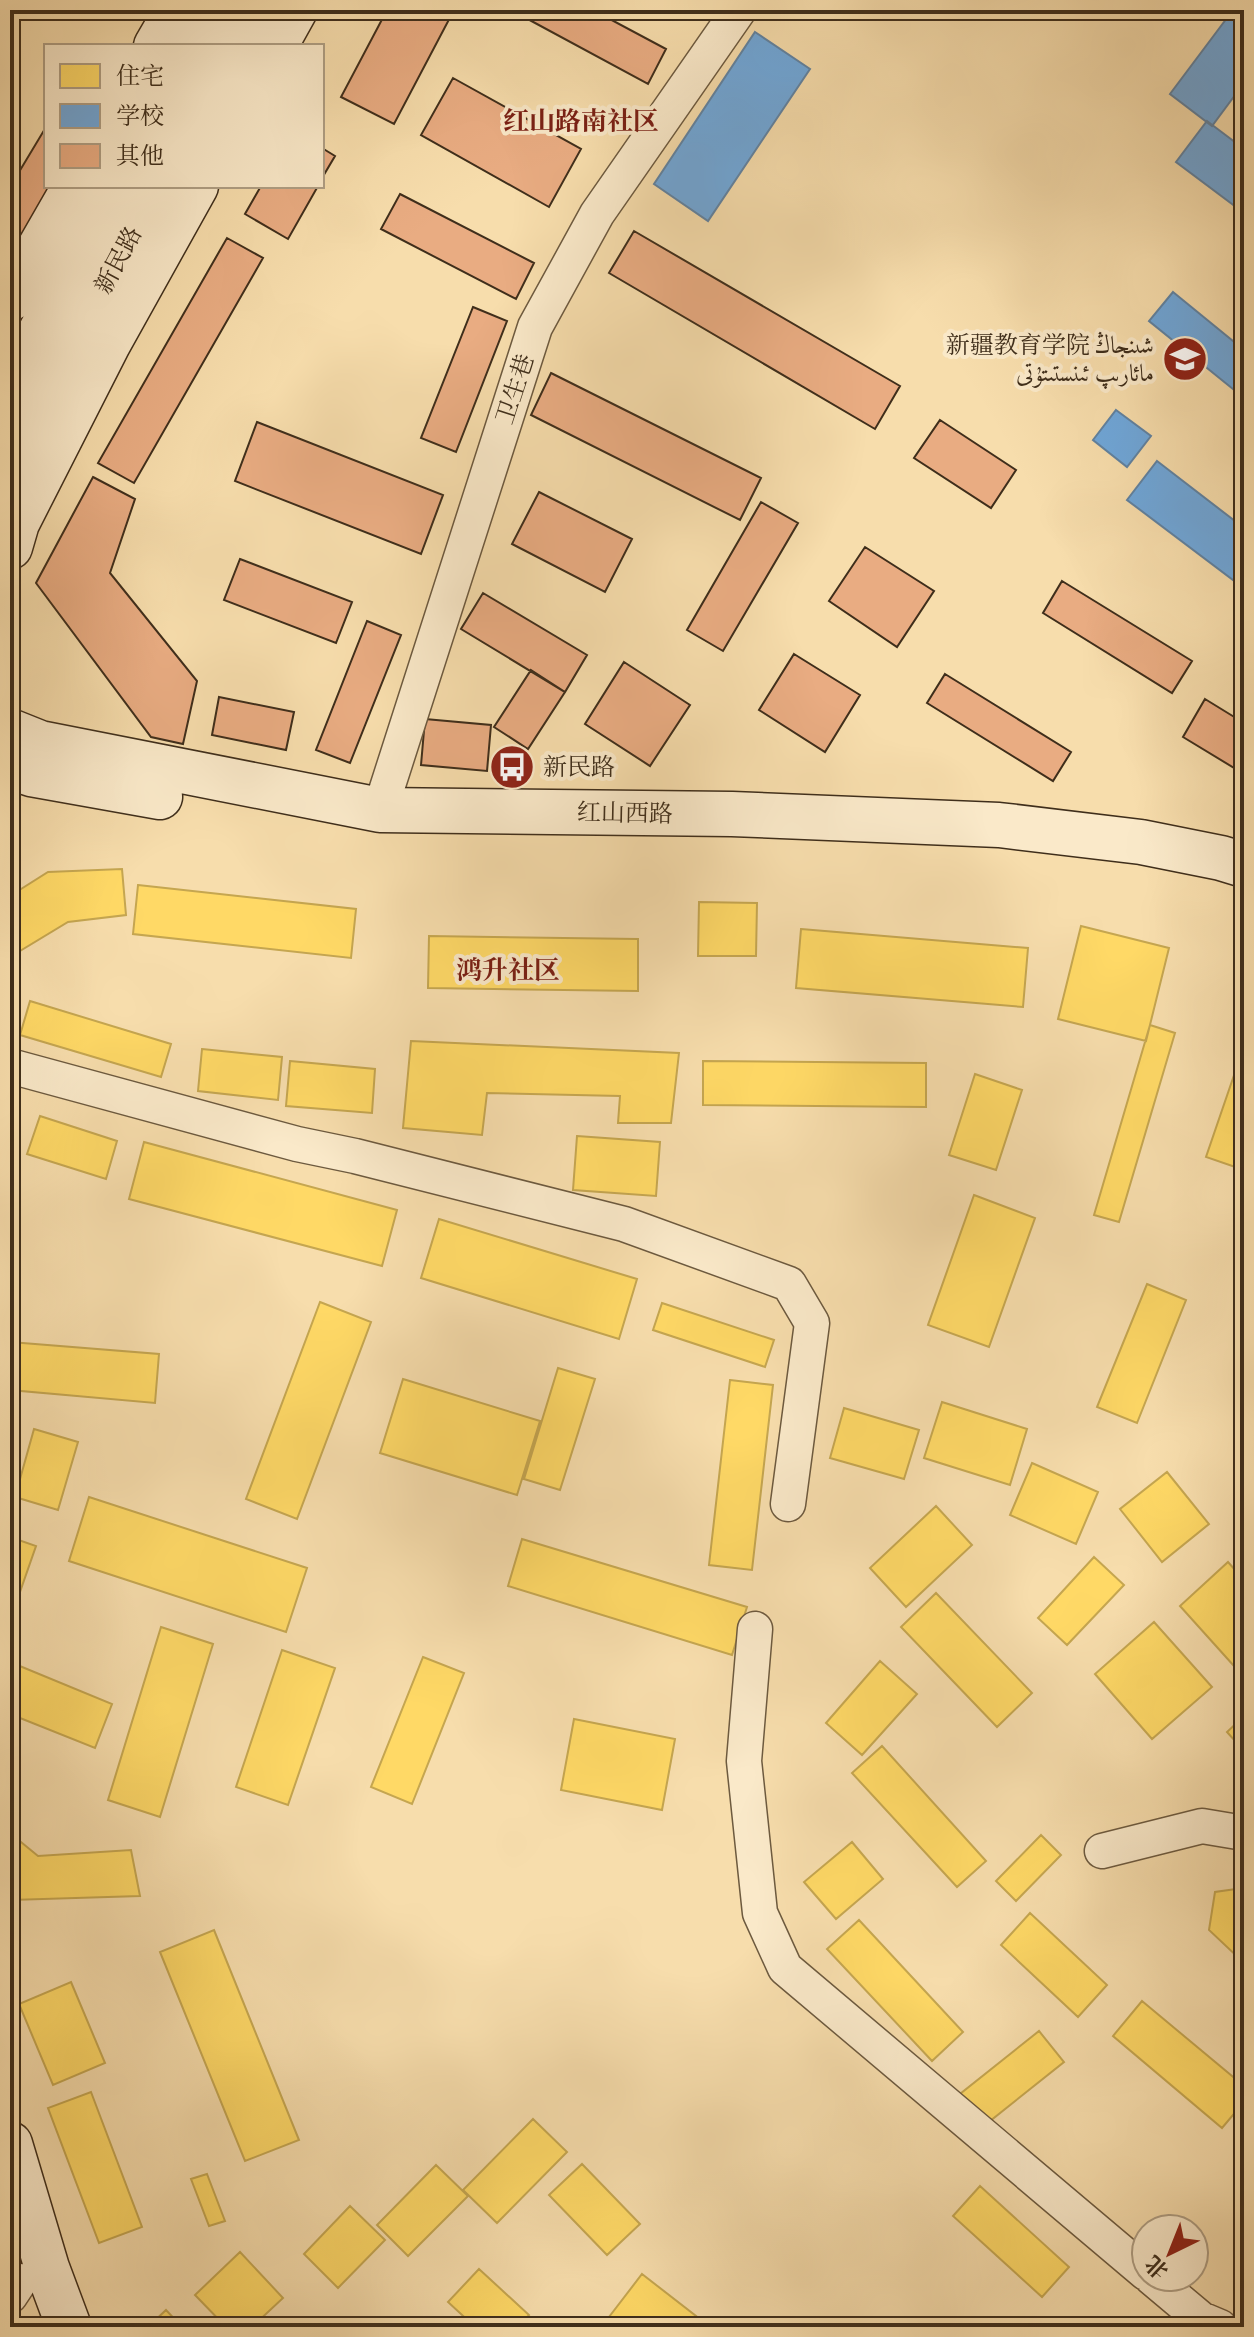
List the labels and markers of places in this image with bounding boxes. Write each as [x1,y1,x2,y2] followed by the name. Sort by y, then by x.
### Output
[946,329,1154,390] place label: 新疆教育学院 شىنجاڭ مائارىپ ئىنستىتۇتى
[1161,335,1209,383] school or university icon: 新疆教育学院 شىنجاڭ مائارىپ ئىنستىتۇتى
[488,743,536,791] bus stop icon: 新民路
[543,751,615,783] place label: 新民路

